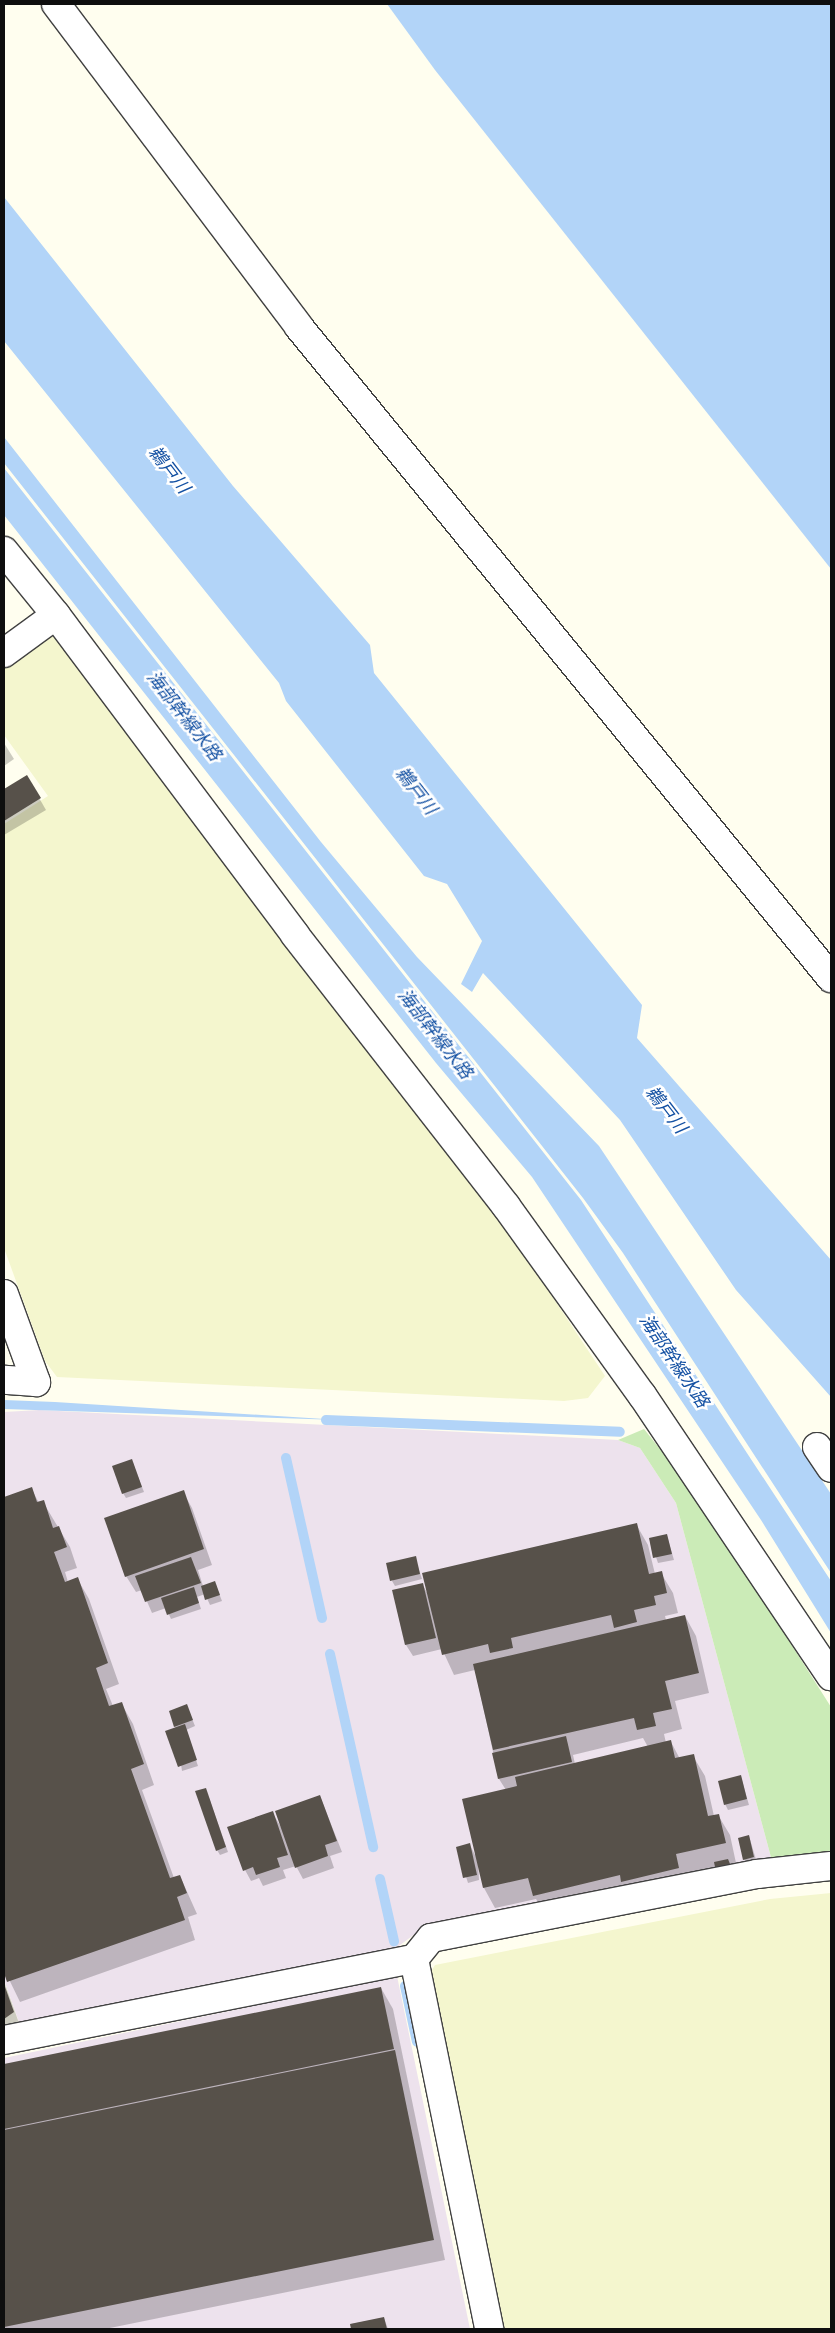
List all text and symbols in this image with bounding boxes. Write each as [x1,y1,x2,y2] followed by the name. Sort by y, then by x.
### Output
[144,442,194,498] water label: 鵜戸川
[142,667,226,765] water label: 海部幹線水路
[391,763,441,819] water label: 鵜戸川
[393,985,477,1083] water label: 海部幹線水路
[641,1082,691,1138] water label: 鵜戸川
[635,1310,713,1412] water label: 海部幹線水路

